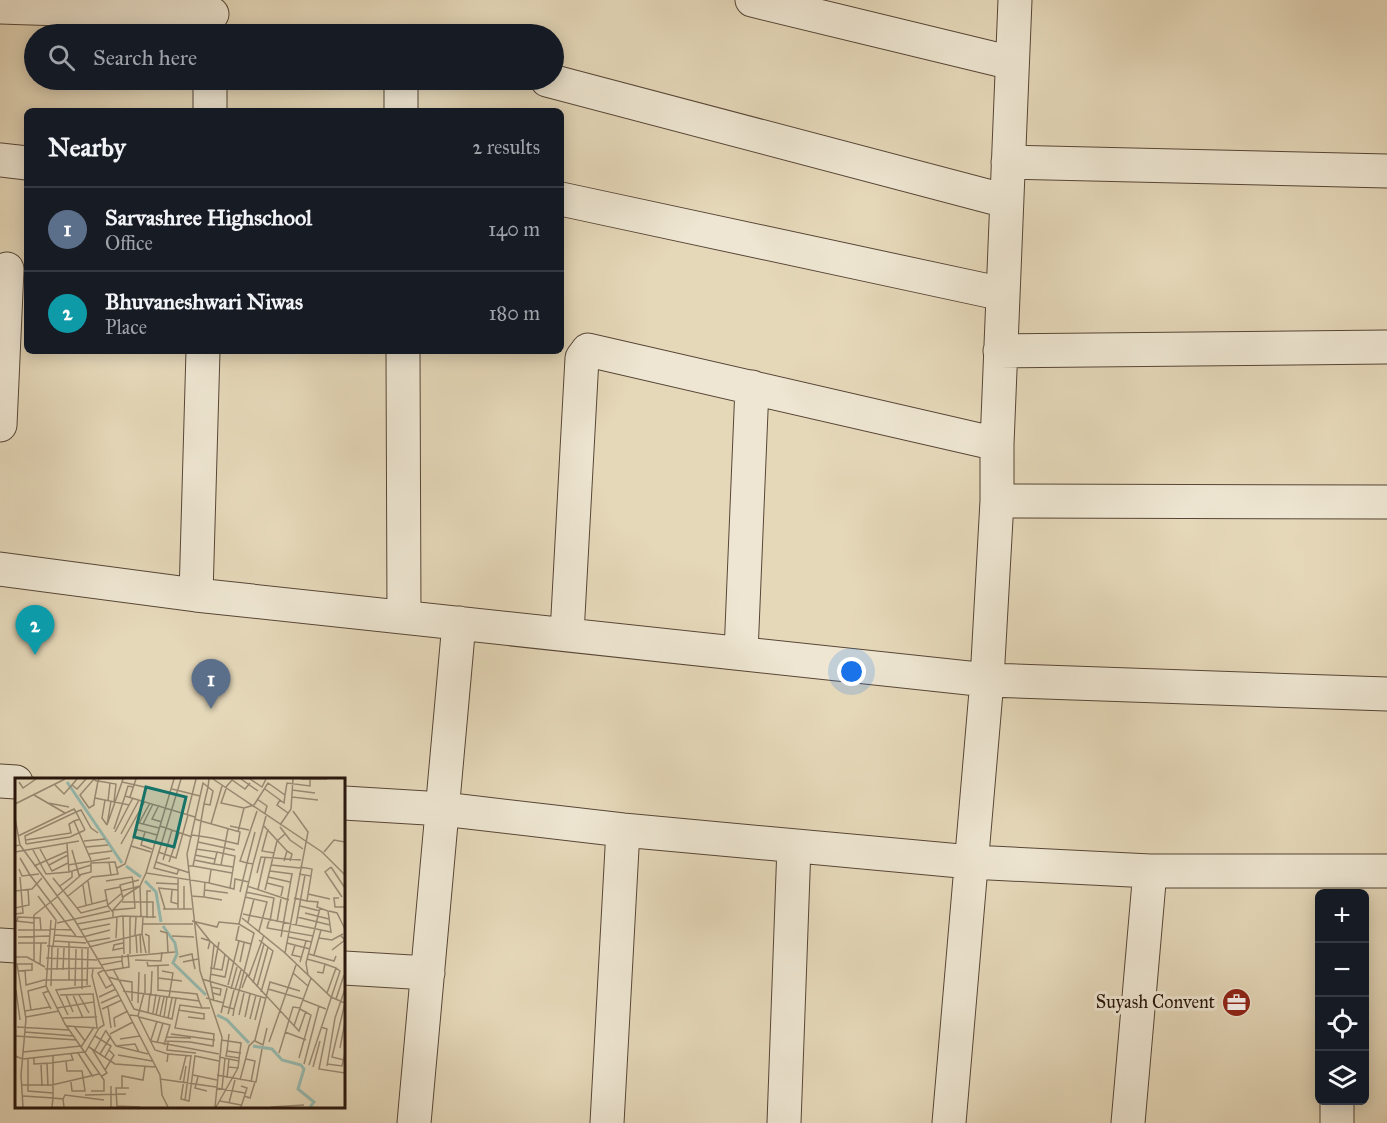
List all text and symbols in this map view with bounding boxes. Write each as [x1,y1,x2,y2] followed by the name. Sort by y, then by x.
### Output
[24,24,564,90] search box
[45,41,78,74] icon: search
[93,44,197,71] text: Search here
[48,131,126,163] text: Nearby
[472,135,540,159] text: 2 results
[105,204,312,231] text: Sarvashree Highschool
[64,217,71,241] text: 1
[488,217,540,241] text: 140 m
[105,231,153,255] text: Office
[105,288,303,315] text: Bhuvaneshwari Niwas
[63,301,72,325] text: 2
[489,301,540,325] text: 180 m
[105,315,147,339] text: Place
[15,606,54,655] pin: 2
[837,657,866,686] your location
[192,660,230,709] pin: 1
[15,778,345,1108] inset map
[1315,889,1369,1105] map controls
[1315,889,1369,943] button: +
[1315,943,1369,997] button: −
[1220,986,1252,1018] office icon: Suyash Convent
[1096,991,1216,1013] place label: Suyash Convent
[1315,997,1369,1051] button: locate
[1315,1051,1369,1105] button: layers

